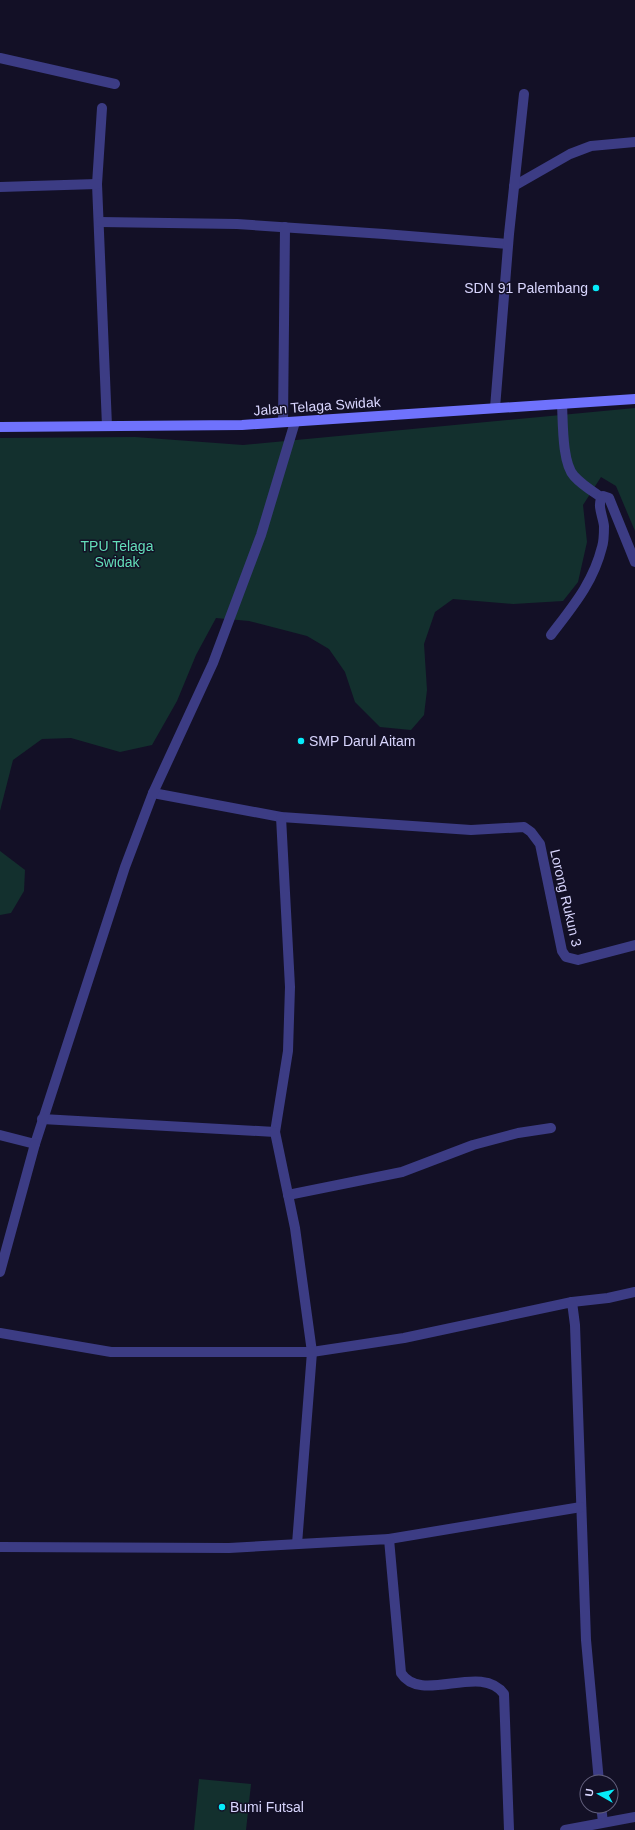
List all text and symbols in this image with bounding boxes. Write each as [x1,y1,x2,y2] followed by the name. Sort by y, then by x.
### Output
[464,280,588,296] place label: SDN 91 Palembang
[591,283,601,293] marker: SDN 91 Palembang
[253,394,382,418] street label: Jalan Telaga Swidak
[81,538,154,570] park label: TPU Telaga Swidak
[309,733,415,749] place label: SMP Darul Aitam
[296,736,306,746] marker: SMP Darul Aitam
[547,848,585,949] street label: Lorong Rukun 3
[579,1774,619,1814] north arrow
[583,1788,596,1797] text: U
[230,1799,304,1815] place label: Bumi Futsal
[217,1802,227,1812] marker: Bumi Futsal

